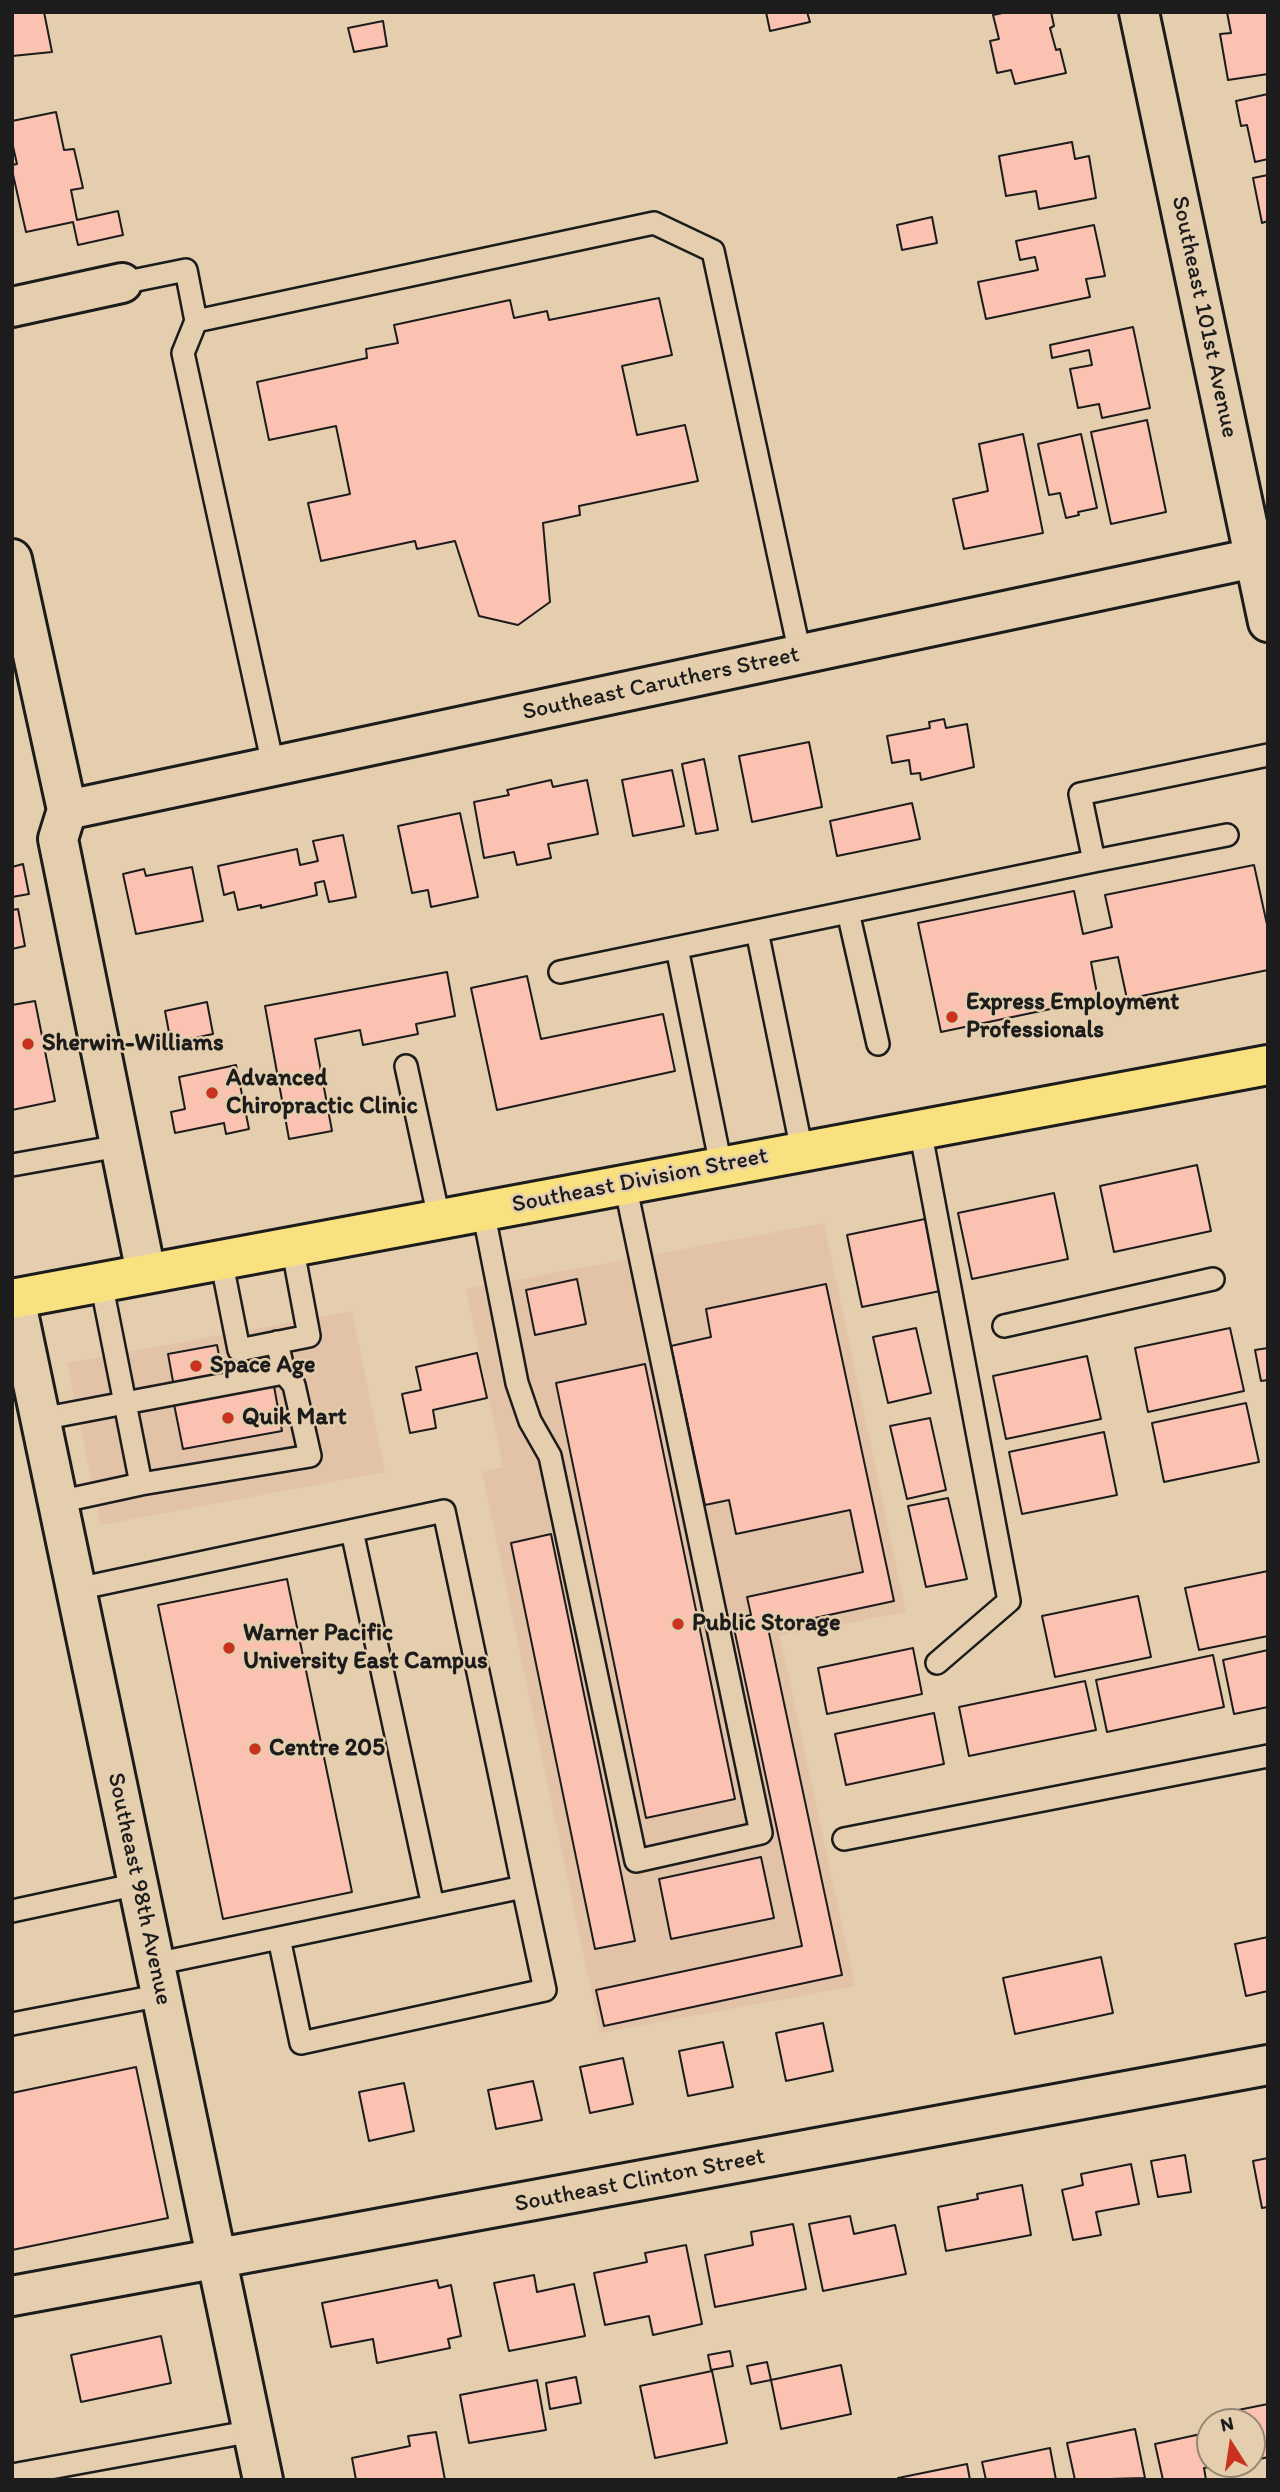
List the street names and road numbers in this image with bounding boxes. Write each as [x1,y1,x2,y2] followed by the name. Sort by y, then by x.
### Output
[1164,193,1244,441] street label: Southeast 101st Avenue
[520,641,802,727] street label: Southeast Caruthers Street
[510,1142,770,1220] street label: Southeast Division Street
[100,1770,178,2008] street label: Southeast 98th Avenue
[512,2143,768,2219] street label: Southeast Clinton Street

